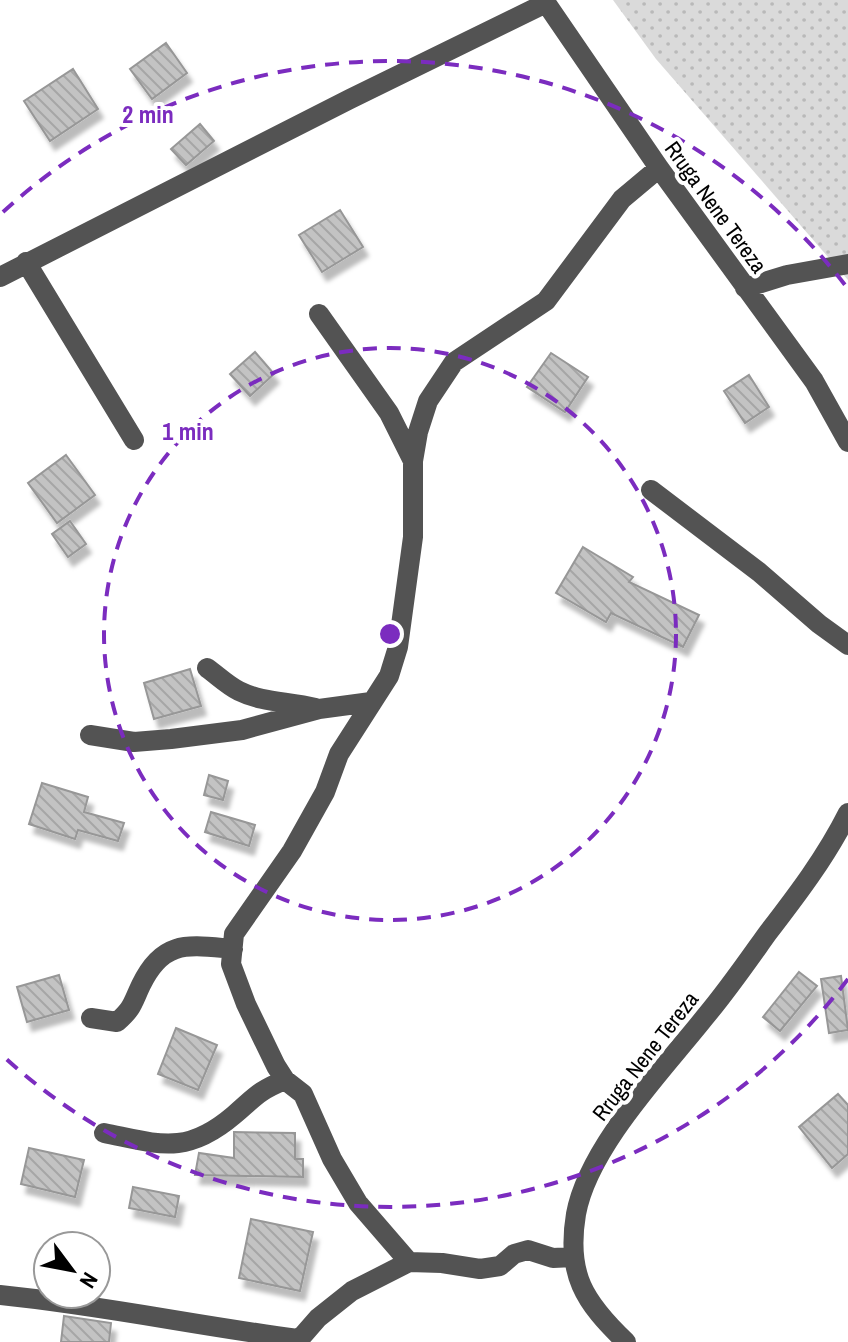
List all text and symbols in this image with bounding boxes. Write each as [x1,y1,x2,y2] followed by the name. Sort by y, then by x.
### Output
[122,98,174,130] text: 2 min
[658,135,774,279] street label: Rruga Nene Tereza
[162,415,214,447] text: 1 min
[376,620,404,648] centre of rings
[585,985,705,1127] street label: Rruga Nene Tereza
[32,1230,112,1310] north arrow
[73,1267,105,1294] text: N

